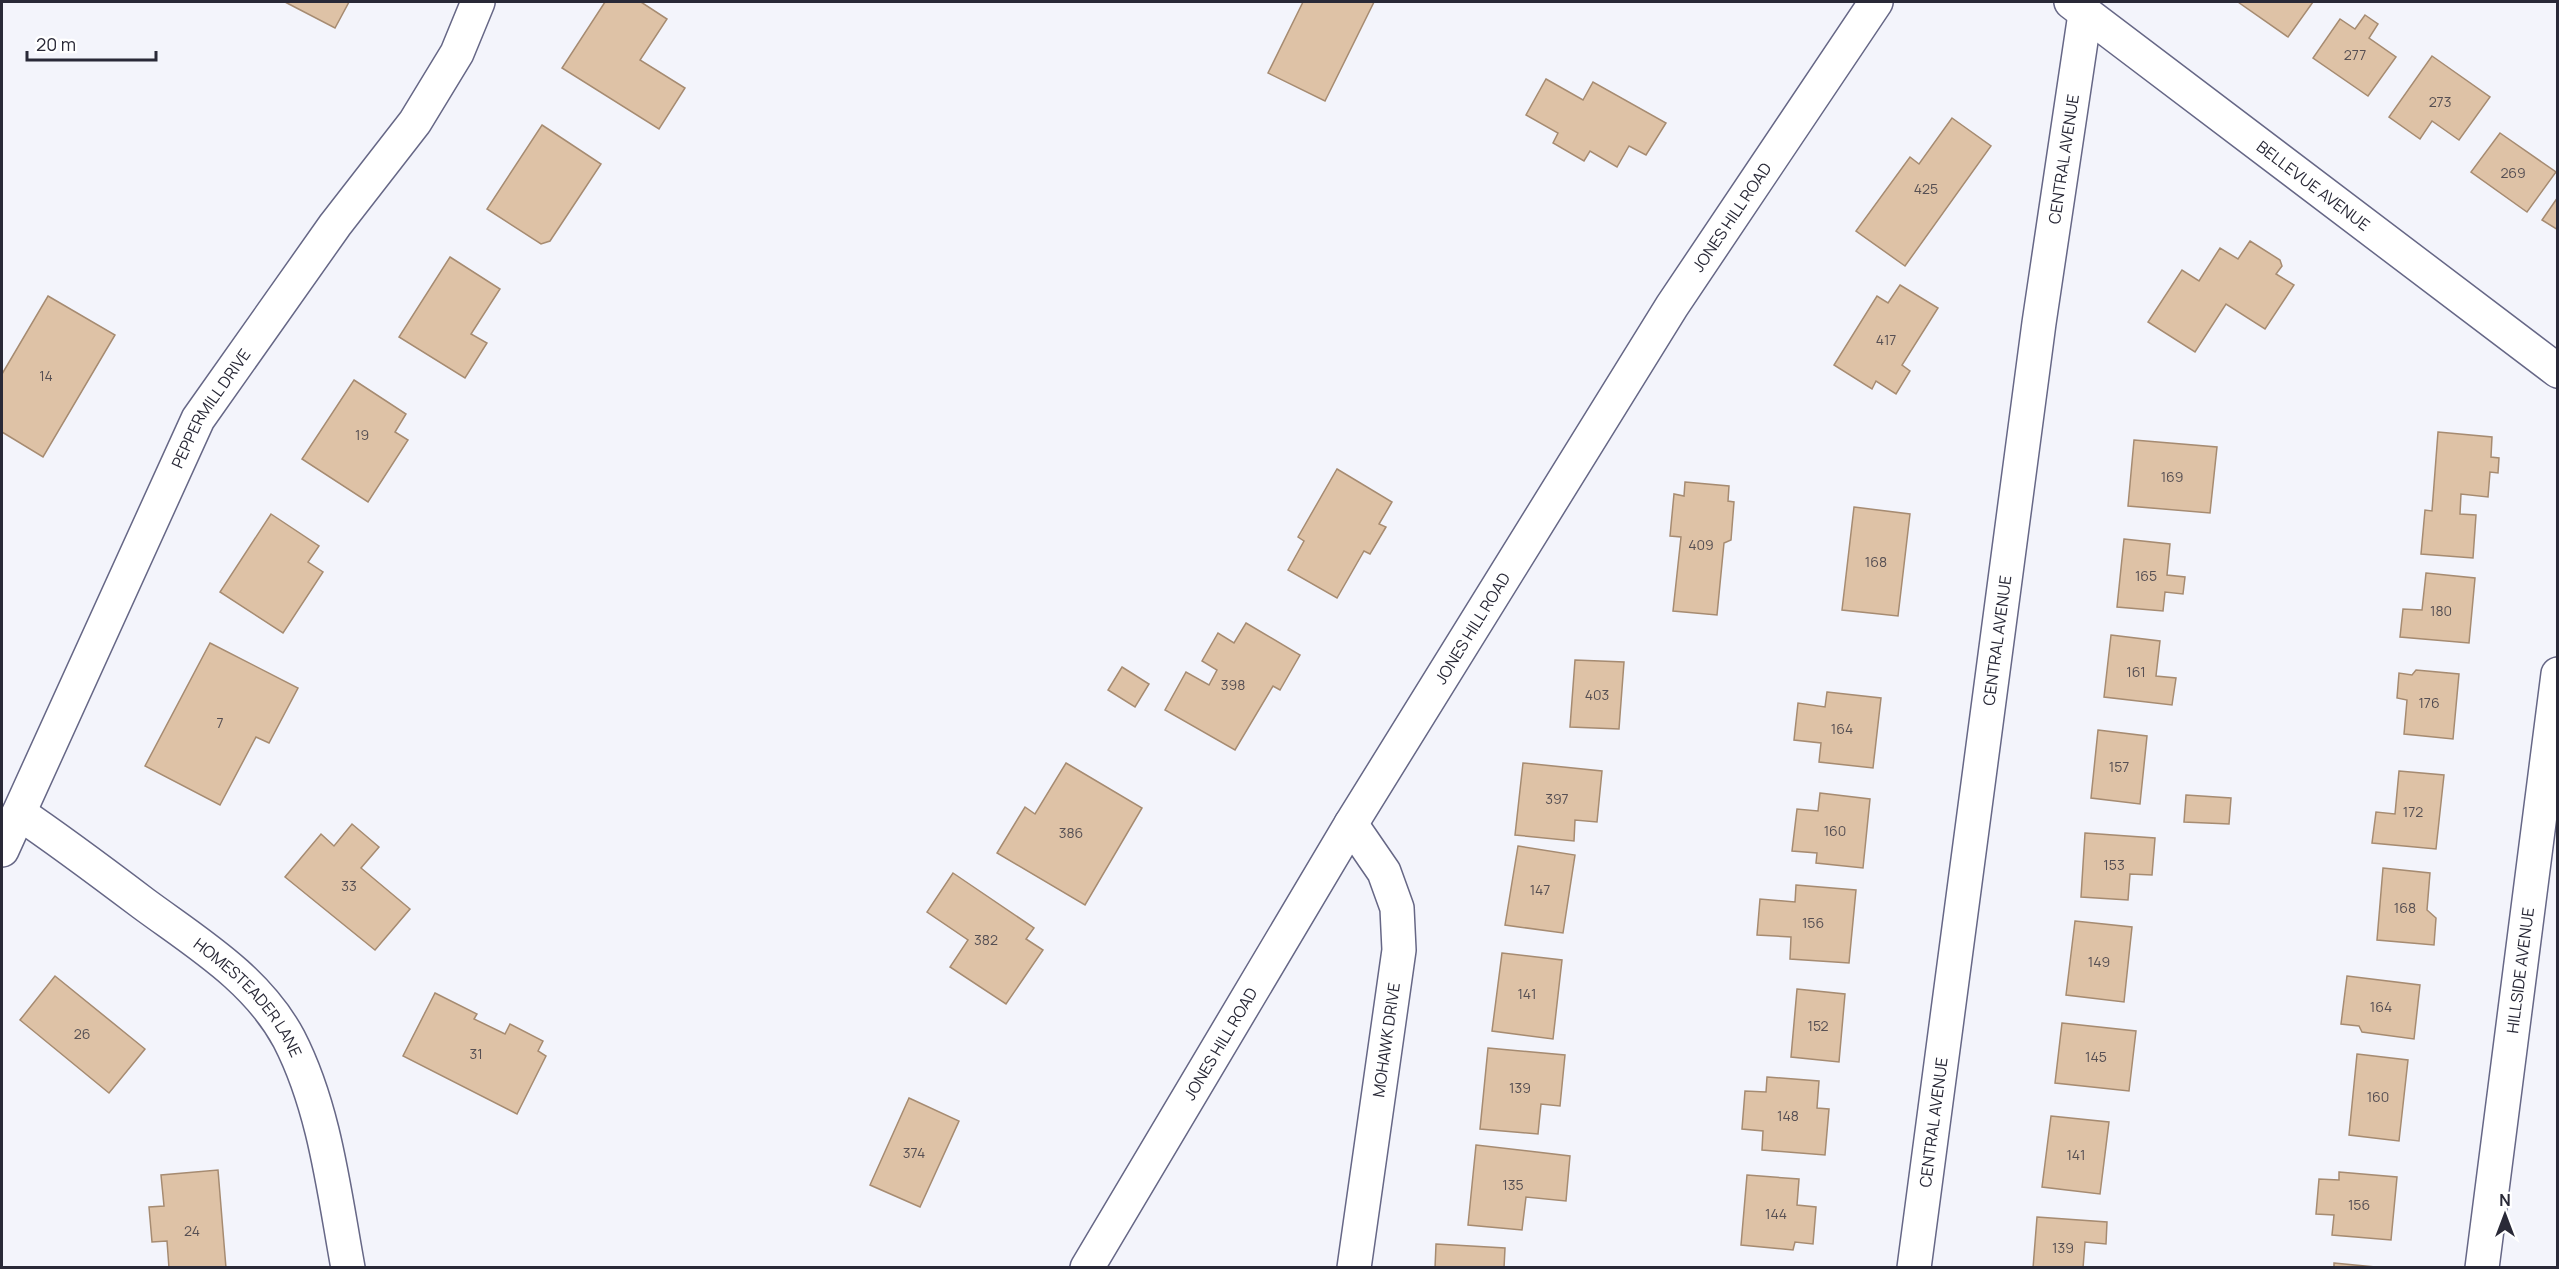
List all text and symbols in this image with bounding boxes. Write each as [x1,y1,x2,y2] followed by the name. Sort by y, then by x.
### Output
[27,24,156,62] scale bar
[36,32,76,56] text: 20 m
[2344,45,2366,64] house number: 277
[2429,92,2451,111] house number: 273
[2043,93,2084,225] street label: CENTRAL AVENUE
[2252,136,2374,236] street label: BELLEVUE AVENUE
[1687,158,1776,276] street label: JONES HILL ROAD
[2500,163,2526,182] house number: 269
[1914,179,1938,198] house number: 425
[1876,330,1896,349] house number: 417
[166,344,255,472] street label: PEPPERMILL DRIVE
[39,366,53,385] house number: 14
[355,425,369,444] house number: 19
[2161,467,2183,486] house number: 169
[1688,535,1714,554] house number: 409
[1865,552,1887,571] house number: 168
[2135,566,2157,585] house number: 165
[1429,568,1515,688] street label: JONES HILL ROAD
[1978,574,2017,707] street label: CENTRAL AVENUE
[2430,601,2452,620] house number: 180
[2126,662,2146,681] house number: 161
[1221,675,1245,694] house number: 398
[1585,685,1609,704] house number: 403
[2418,693,2440,712] house number: 176
[216,713,224,732] house number: 7
[1831,719,1853,738] house number: 164
[2109,757,2129,776] house number: 157
[1545,789,1569,808] house number: 397
[2403,802,2423,821] house number: 172
[1824,821,1846,840] house number: 160
[1059,823,1083,842] house number: 386
[2103,855,2125,874] house number: 153
[341,876,357,895] house number: 33
[1530,880,1550,899] house number: 147
[2394,898,2416,917] house number: 168
[2501,906,2539,1035] street label: HILLSIDE AVENUE
[1802,913,1824,932] house number: 156
[974,930,998,949] house number: 382
[189,933,307,1061] street label: HOMESTEADER LANE
[2088,952,2110,971] house number: 149
[1367,981,1405,1099] street label: MOHAWK DRIVE
[1178,983,1263,1104] street label: JONES HILL ROAD
[1517,984,1537,1003] house number: 141
[2370,997,2392,1016] house number: 164
[1807,1016,1829,1035] house number: 152
[74,1024,90,1043] house number: 26
[469,1044,483,1063] house number: 31
[2085,1047,2107,1066] house number: 145
[1914,1056,1953,1189] street label: CENTRAL AVENUE
[1509,1078,1531,1097] house number: 139
[2367,1087,2389,1106] house number: 160
[1777,1106,1799,1125] house number: 148
[903,1143,925,1162] house number: 374
[2066,1145,2086,1164] house number: 141
[1502,1175,1524,1194] house number: 135
[2475,1185,2535,1245] north arrow
[2499,1189,2511,1211] text: N
[2348,1195,2370,1214] house number: 156
[1765,1204,1787,1223] house number: 144
[184,1221,200,1240] house number: 24
[2052,1238,2074,1257] house number: 139

